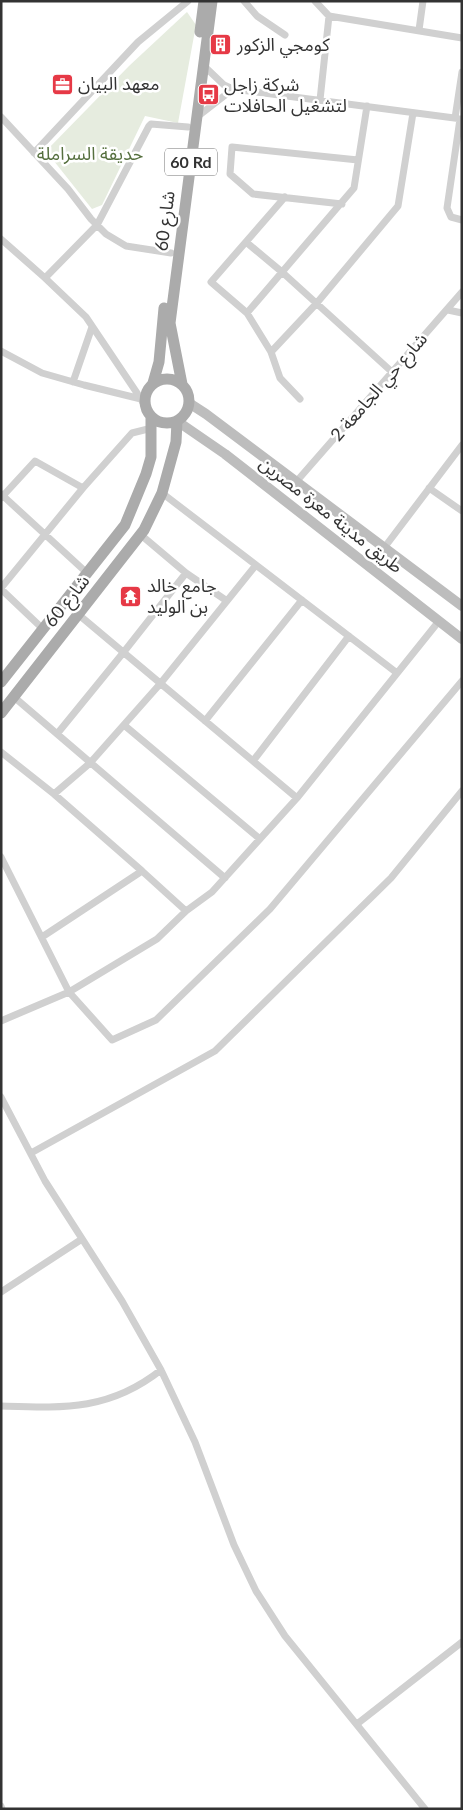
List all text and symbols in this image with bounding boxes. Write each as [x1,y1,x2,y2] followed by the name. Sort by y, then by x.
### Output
[209,33,233,57] building icon: كومجي الزكور
[236,33,330,58] place label: كومجي الزكور
[50,72,74,96] office icon: معهد البيان
[78,72,160,95] place label: معهد البيان
[224,73,347,117] place label: شركة زاجل لتشغيل الحافلات
[196,83,220,107] bus stop icon: شركة زاجل لتشغيل الحافلات
[37,142,143,165] park label: حديقة السراملة
[165,148,217,176] road number: 60 Rd
[149,189,183,253] street label: شارع 60
[325,328,434,448] street label: شارع حي الجامعة 2
[255,451,408,578] street label: طريق مدينة معرة مصرين
[39,570,97,633] street label: شارع 60
[147,574,217,618] place label: جامع خالد بن الوليد
[119,584,143,608] temple icon: جامع خالد بن الوليد

